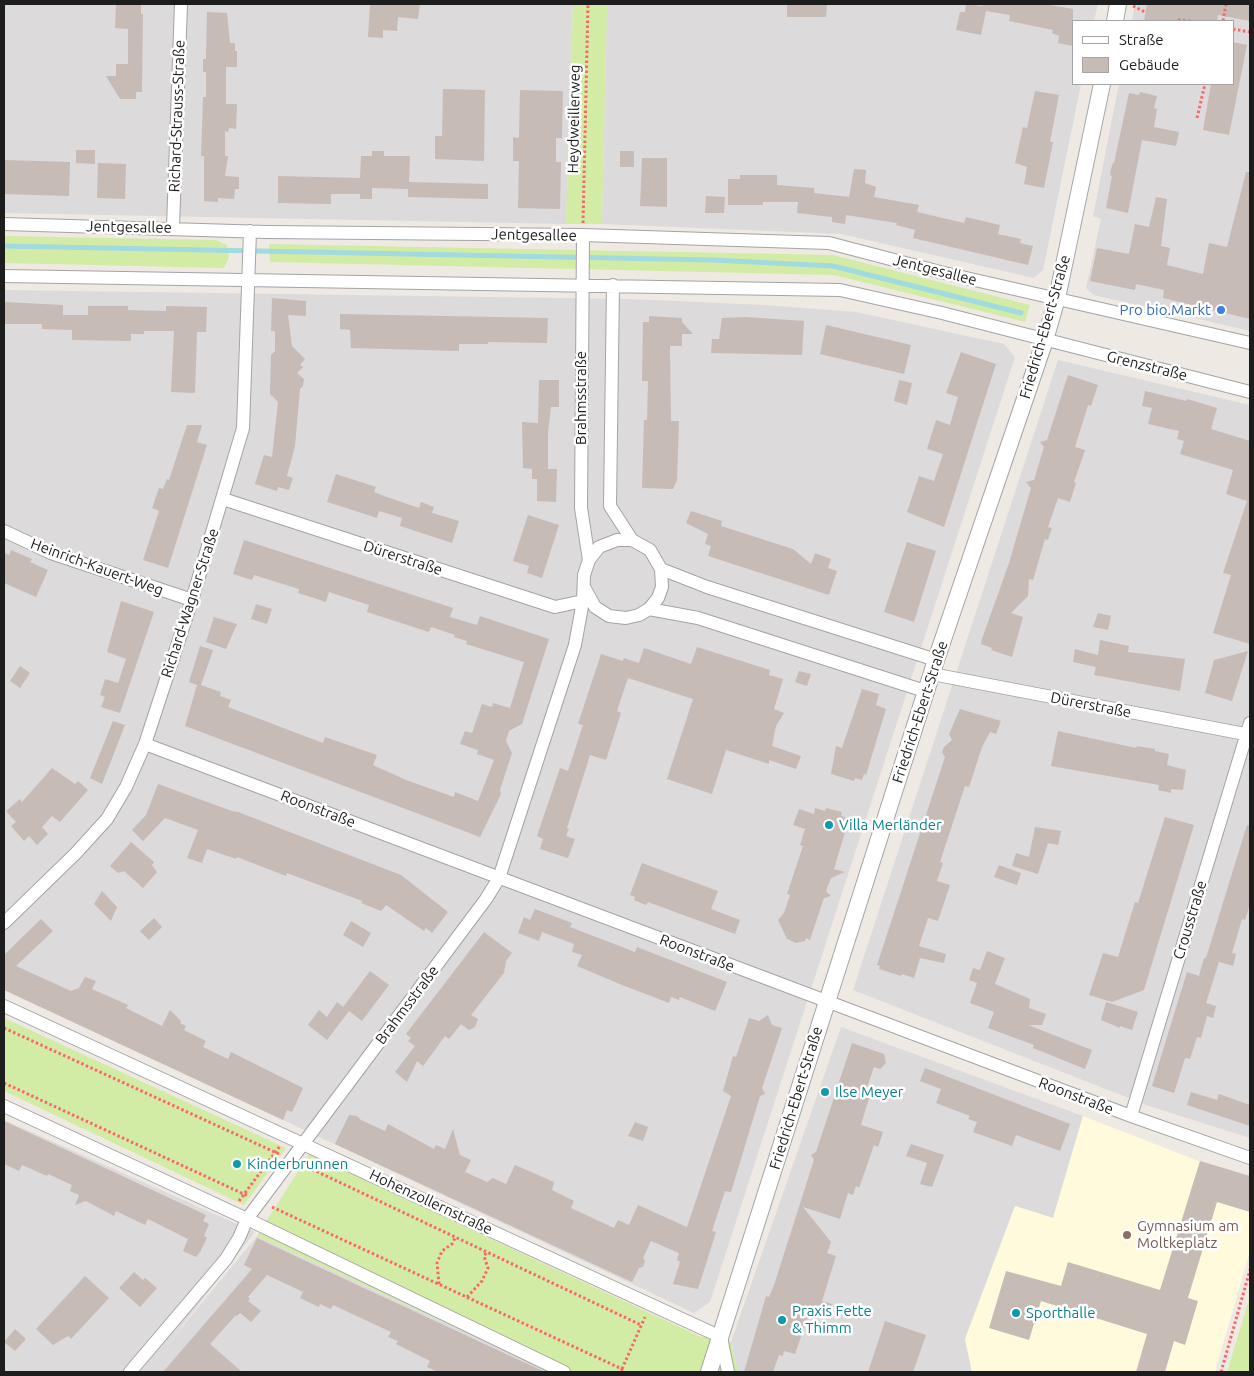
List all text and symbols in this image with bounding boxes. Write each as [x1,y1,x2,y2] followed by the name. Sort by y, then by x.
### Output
[1072,20,1234,85] legend
[1119,31,1163,48] text: Straße
[165,39,189,193] street label: Richard-Strauss-Straße
[1119,56,1179,73] text: Gebäude
[564,64,584,174] street label: Heydweillerweg
[86,217,172,237] street label: Jentgesallee
[491,225,577,245] street label: Jentgesallee
[891,251,979,289] street label: Jentgesallee
[1016,253,1074,401] street label: Friedrich-Ebert-Straße
[1119,301,1211,319] place label: Pro bio.Markt
[1215,304,1227,316] marker: Pro bio.Markt
[1105,347,1189,385] street label: Grenzstraße
[572,351,590,445] street label: Brahmsstraße
[157,526,223,680] street label: Richard-Wagner-Straße
[28,535,166,599] street label: Heinrich-Kauert-Weg
[361,537,445,579] street label: Dürerstraße
[888,639,952,785] street label: Friedrich-Ebert-Straße
[1049,688,1133,722] street label: Dürerstraße
[278,787,358,831] street label: Roonstraße
[839,816,942,834] place label: Villa Merländer
[823,819,835,831] marker: Villa Merländer
[1169,878,1211,962] street label: Crousstraße
[657,931,737,975] street label: Roonstraße
[372,962,442,1048] street label: Brahmsstraße
[766,1024,826,1172] street label: Friedrich-Ebert-Straße
[1036,1074,1116,1118] street label: Roonstraße
[835,1083,903,1101] place label: Ilse Meyer
[819,1086,831,1098] marker: Ilse Meyer
[247,1155,348,1173] place label: Kinderbrunnen
[231,1158,243,1170] marker: Kinderbrunnen
[367,1166,495,1238] street label: Hohenzollernstraße
[1137,1217,1239,1252] place label: Gymnasium am Moltkeplatz
[1121,1229,1133,1241] marker: Gymnasium am Moltkeplatz
[792,1302,872,1337] place label: Praxis Fette & Thimm
[1026,1304,1095,1322] place label: Sporthalle
[1010,1307,1022,1319] marker: Sporthalle
[776,1314,788,1326] marker: Praxis Fette & Thimm

